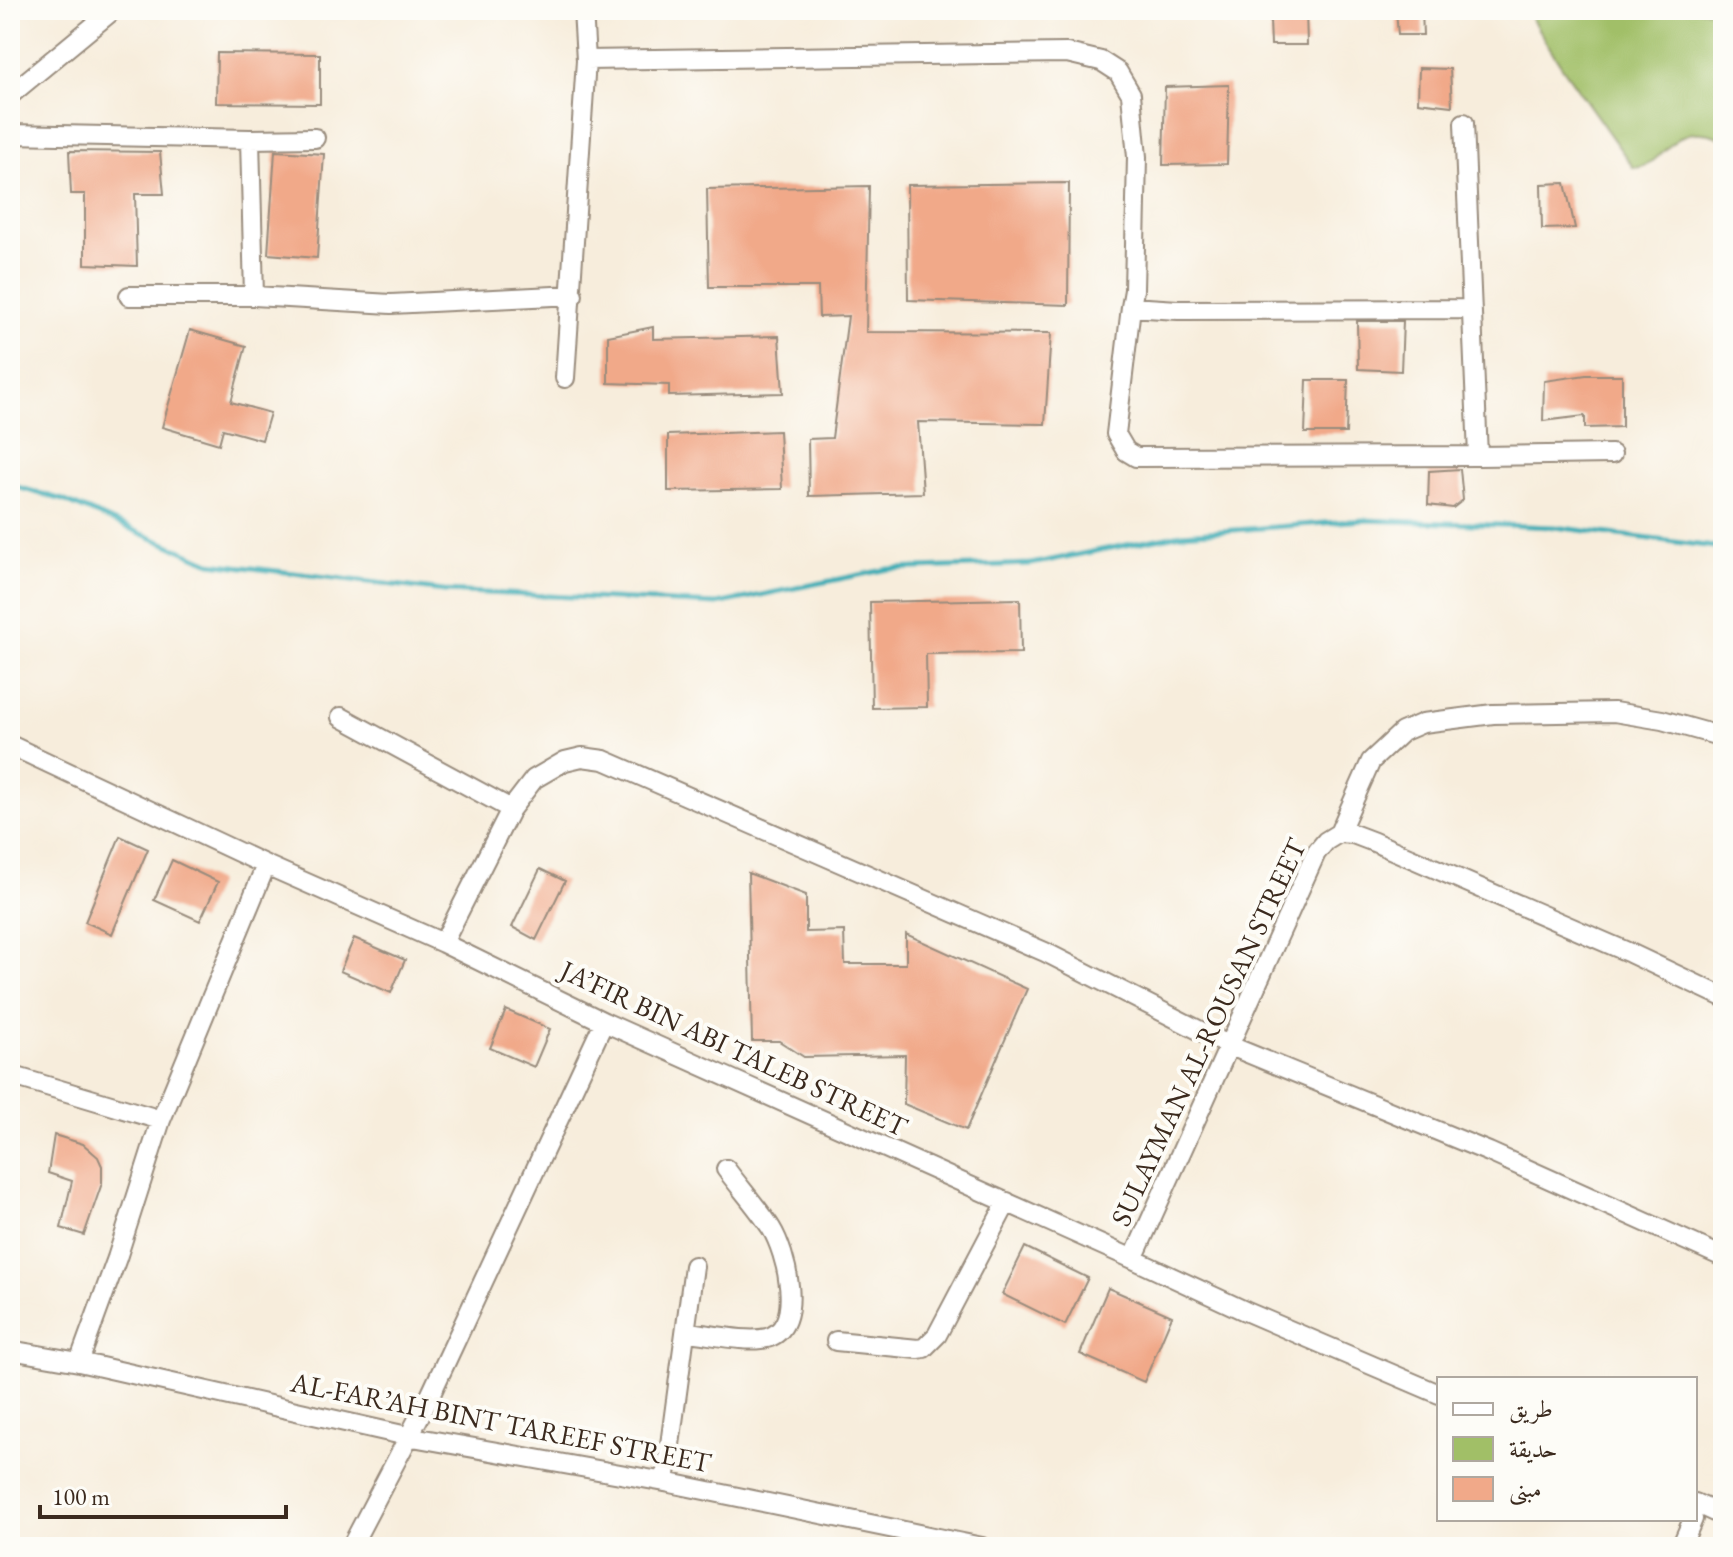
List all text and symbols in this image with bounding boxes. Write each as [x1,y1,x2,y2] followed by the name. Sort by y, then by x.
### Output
[1102,832,1314,1232] street label: SULAYMAN AL-ROUSAN STREET
[553,951,913,1144] street label: JA’FIR BIN ABI TALEB STREET
[287,1363,715,1481] street label: AL-FAR’AH BINT TAREEF STREET
[1437,1377,1697,1521] legend
[1509,1393,1553,1424] text: طريق
[1509,1433,1558,1464] text: حديقة
[40,1469,286,1519] scale bar
[1509,1473,1542,1506] text: مبنى
[52,1481,110,1512] text: 100 m

